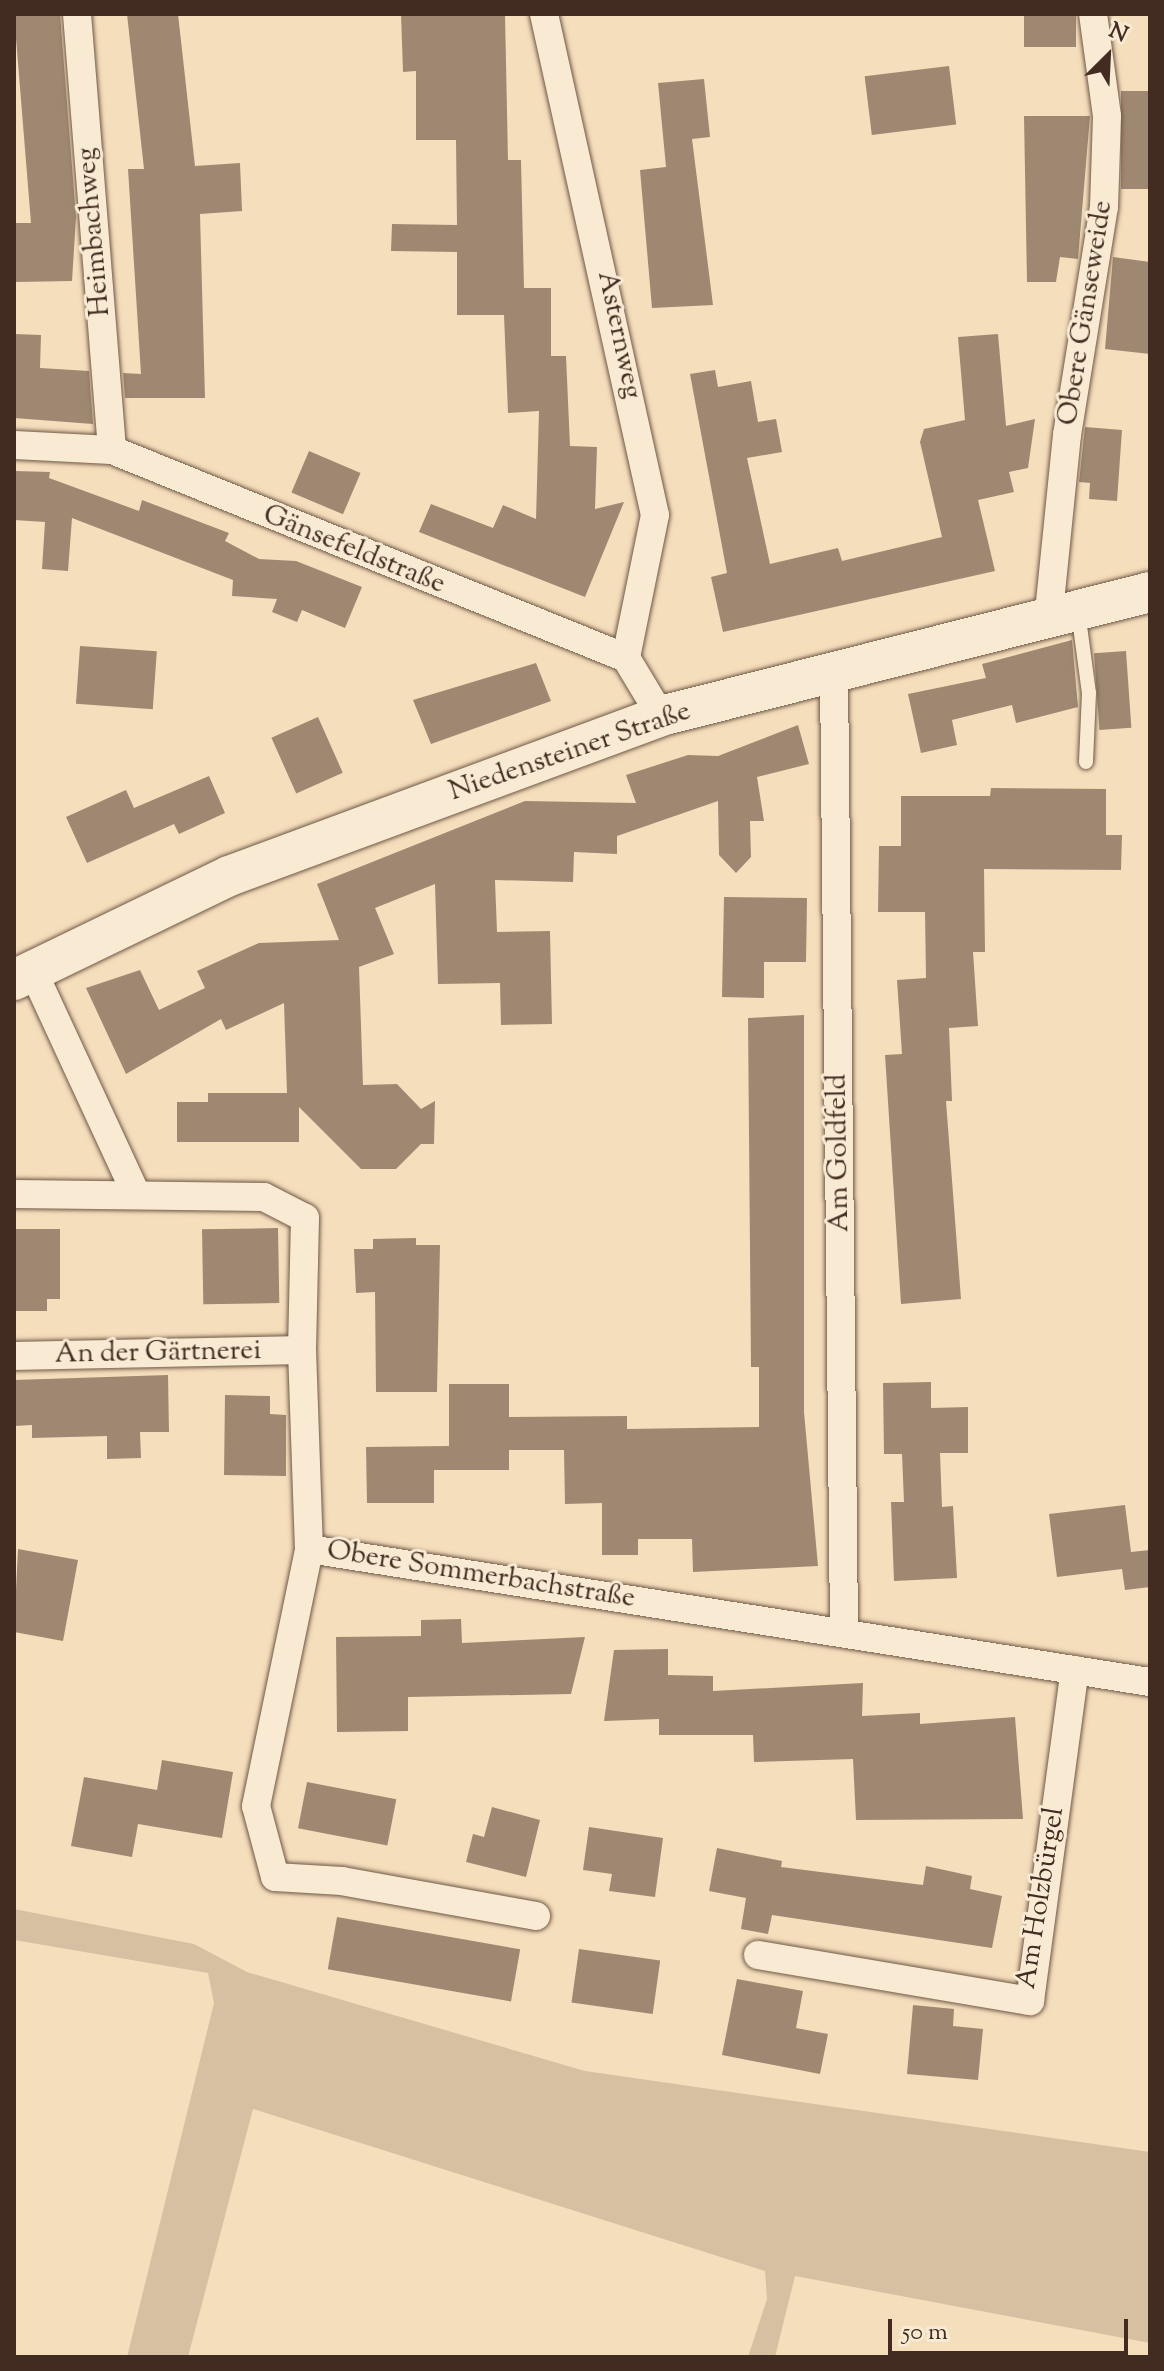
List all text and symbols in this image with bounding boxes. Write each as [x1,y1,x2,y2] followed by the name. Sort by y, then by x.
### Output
[1068,16,1148,96] north arrow
[1103,16,1132,52] text: N
[70,146,118,318] street label: Heimbachweg
[1052,198,1120,428] street label: Obere Gänseweide
[589,268,649,402] street label: Asternweg
[258,498,450,602] street label: Gänsefeldstraße
[445,695,695,809] street label: Niedensteiner Straße
[821,1073,857,1233] street label: Am Goldfeld
[54,1334,262,1372] street label: An der Gärtnerei
[324,1534,638,1616] street label: Obere Sommerbachstraße
[1010,1805,1072,1991] street label: Am Holzbürgel
[892,2303,1132,2353] scale bar
[902,2316,948,2350] text: 50 m

